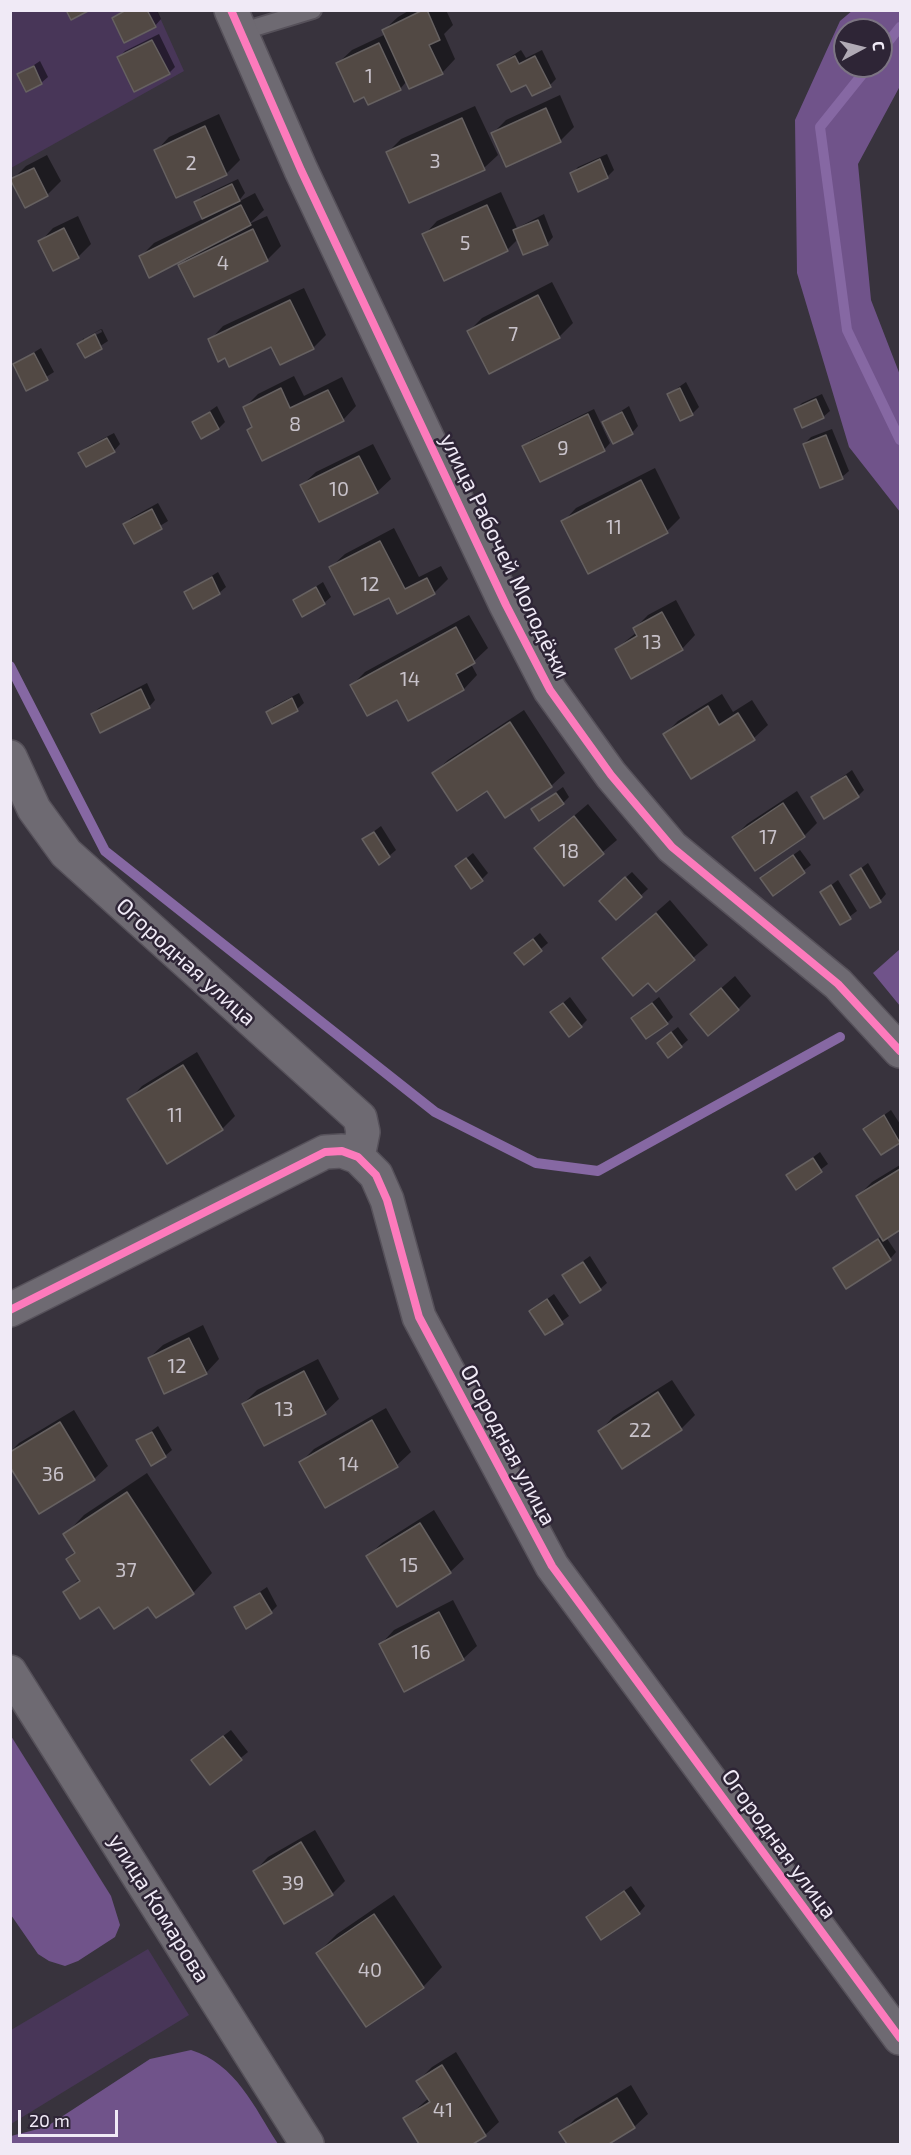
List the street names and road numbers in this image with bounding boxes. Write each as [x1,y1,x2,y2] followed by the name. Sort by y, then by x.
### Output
[434,429,576,683] street label: улица Рабочей Молодёжи
[111,892,261,1032] street label: Огородная улица
[454,1360,562,1530] street label: Огородная улица
[716,1764,842,1924] street label: Огородная улица
[103,1829,215,1987] street label: улица Комарова

